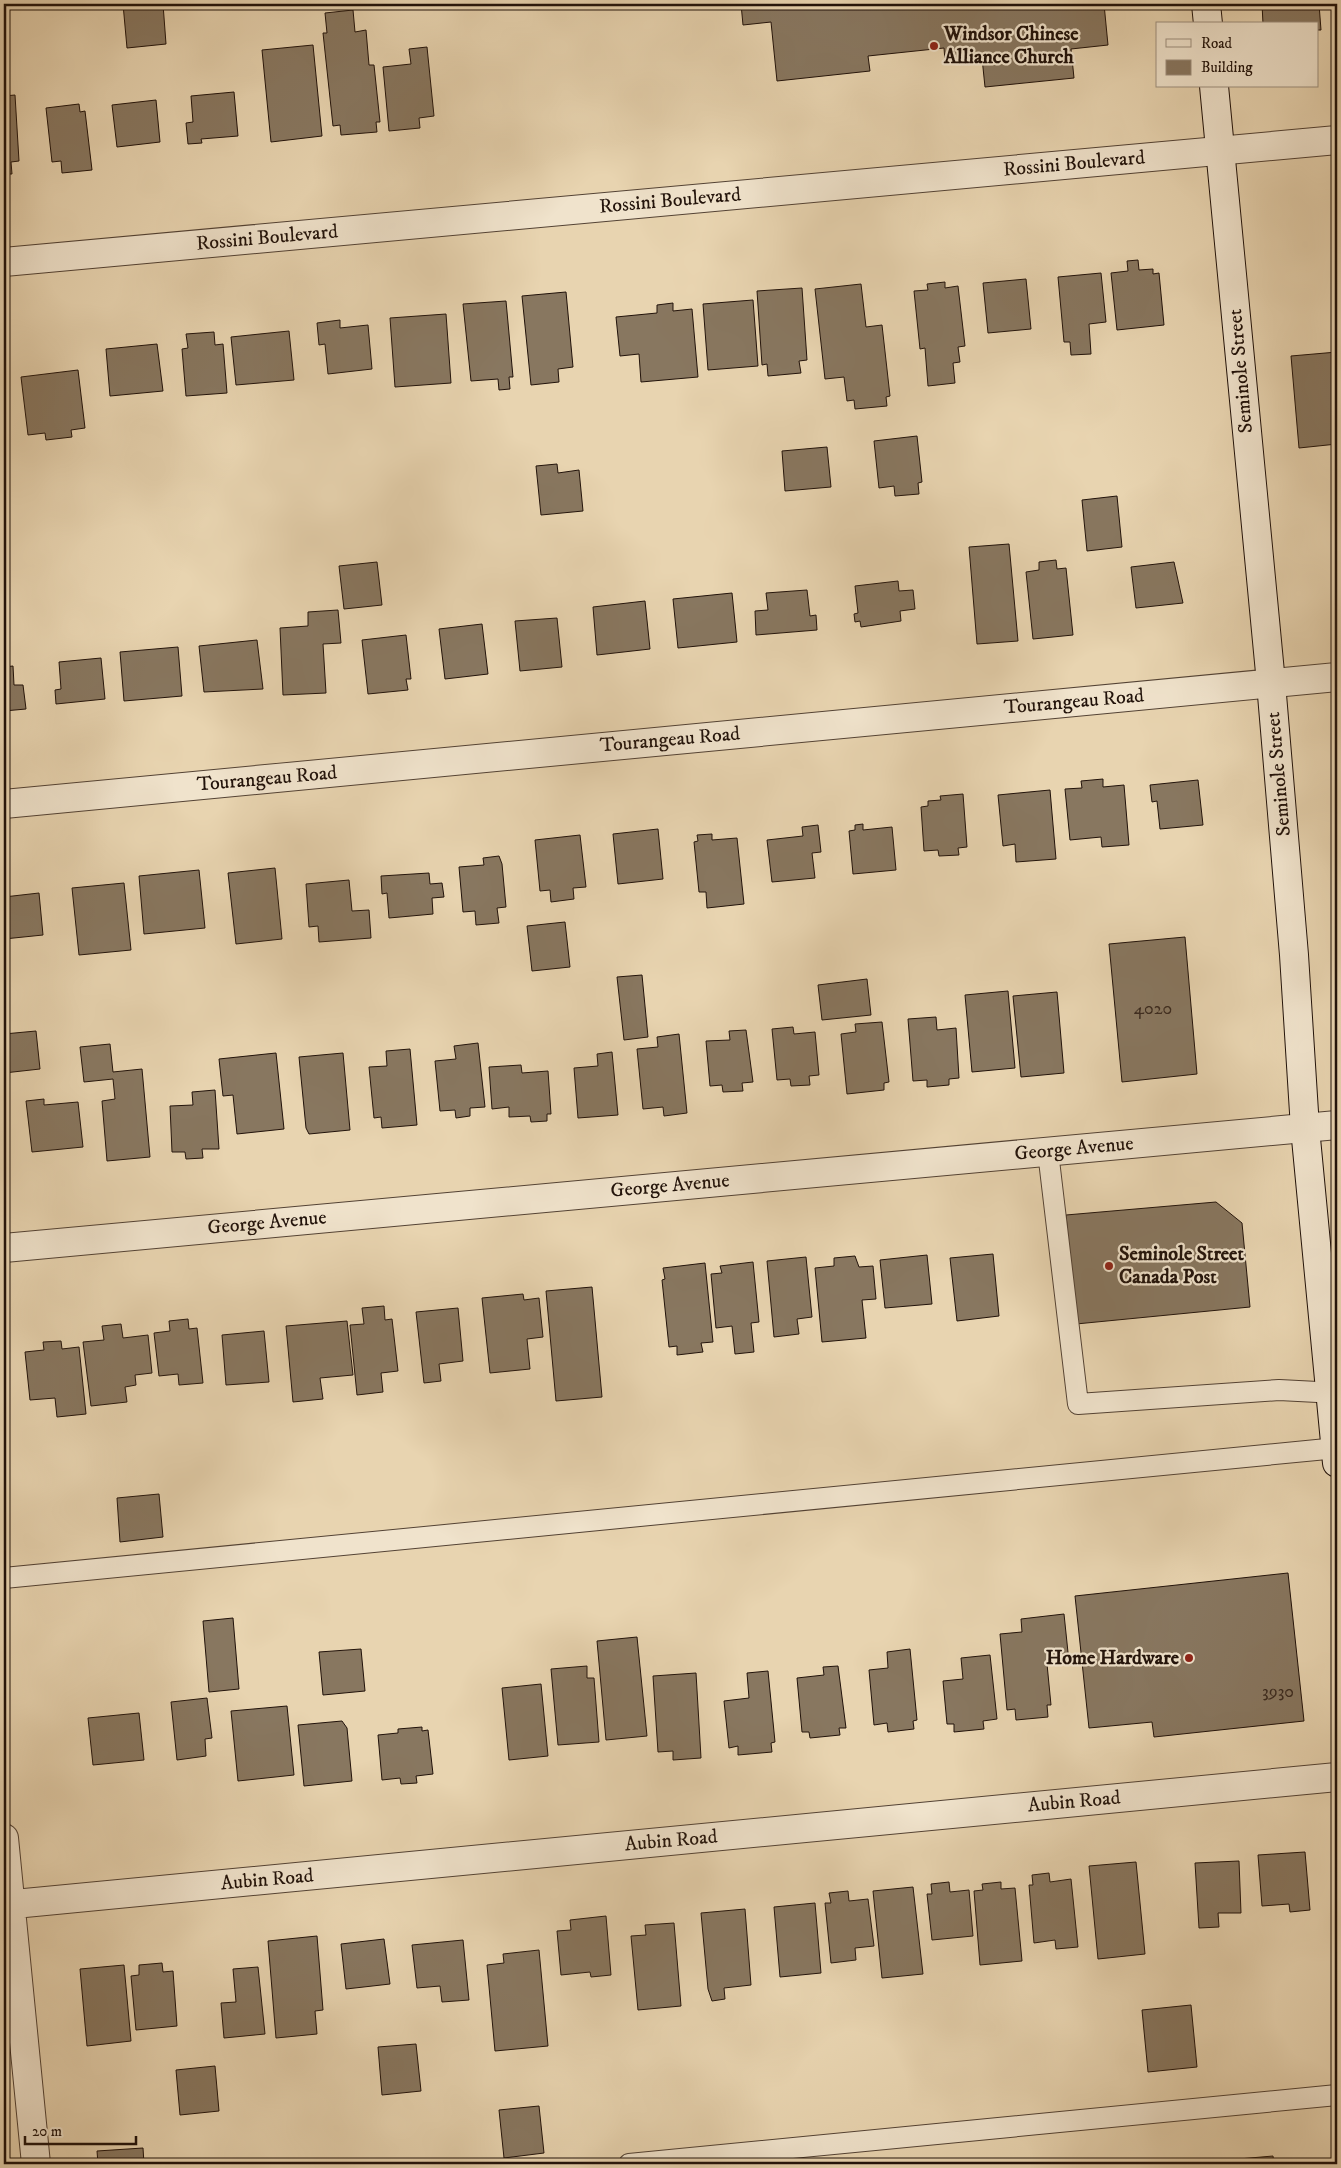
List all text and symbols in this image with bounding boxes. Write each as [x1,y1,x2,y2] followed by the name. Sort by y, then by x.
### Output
[943,22,1079,70] place label: Windsor Chinese Alliance Church
[1156,22,1318,88] legend
[1201,34,1233,53] text: Road
[928,40,940,52] marker: Windsor Chinese Alliance Church
[1201,58,1253,77] text: Building
[1002,145,1146,183] street label: Rossini Boulevard
[598,182,742,220] street label: Rossini Boulevard
[195,219,339,257] street label: Rossini Boulevard
[1223,308,1259,434] street label: Seminole Street
[1003,683,1145,721] street label: Tourangeau Road
[1261,711,1297,837] street label: Seminole Street
[599,721,741,759] street label: Tourangeau Road
[196,760,338,798] street label: Tourangeau Road
[1134,998,1172,1020] house number: 4020
[1013,1131,1135,1167] street label: George Avenue
[609,1168,731,1204] street label: George Avenue
[206,1205,328,1241] street label: George Avenue
[1119,1242,1244,1290] place label: Seminole Street Canada Post
[1103,1260,1115,1272] marker: Seminole Street Canada Post
[1046,1646,1180,1671] place label: Home Hardware
[1183,1652,1195,1664] marker: Home Hardware
[1262,1681,1294,1703] house number: 3930
[1027,1785,1121,1819] street label: Aubin Road
[624,1824,718,1858] street label: Aubin Road
[220,1863,314,1897] street label: Aubin Road
[25,2113,136,2145] scale bar
[32,2122,62,2141] text: 20 m

